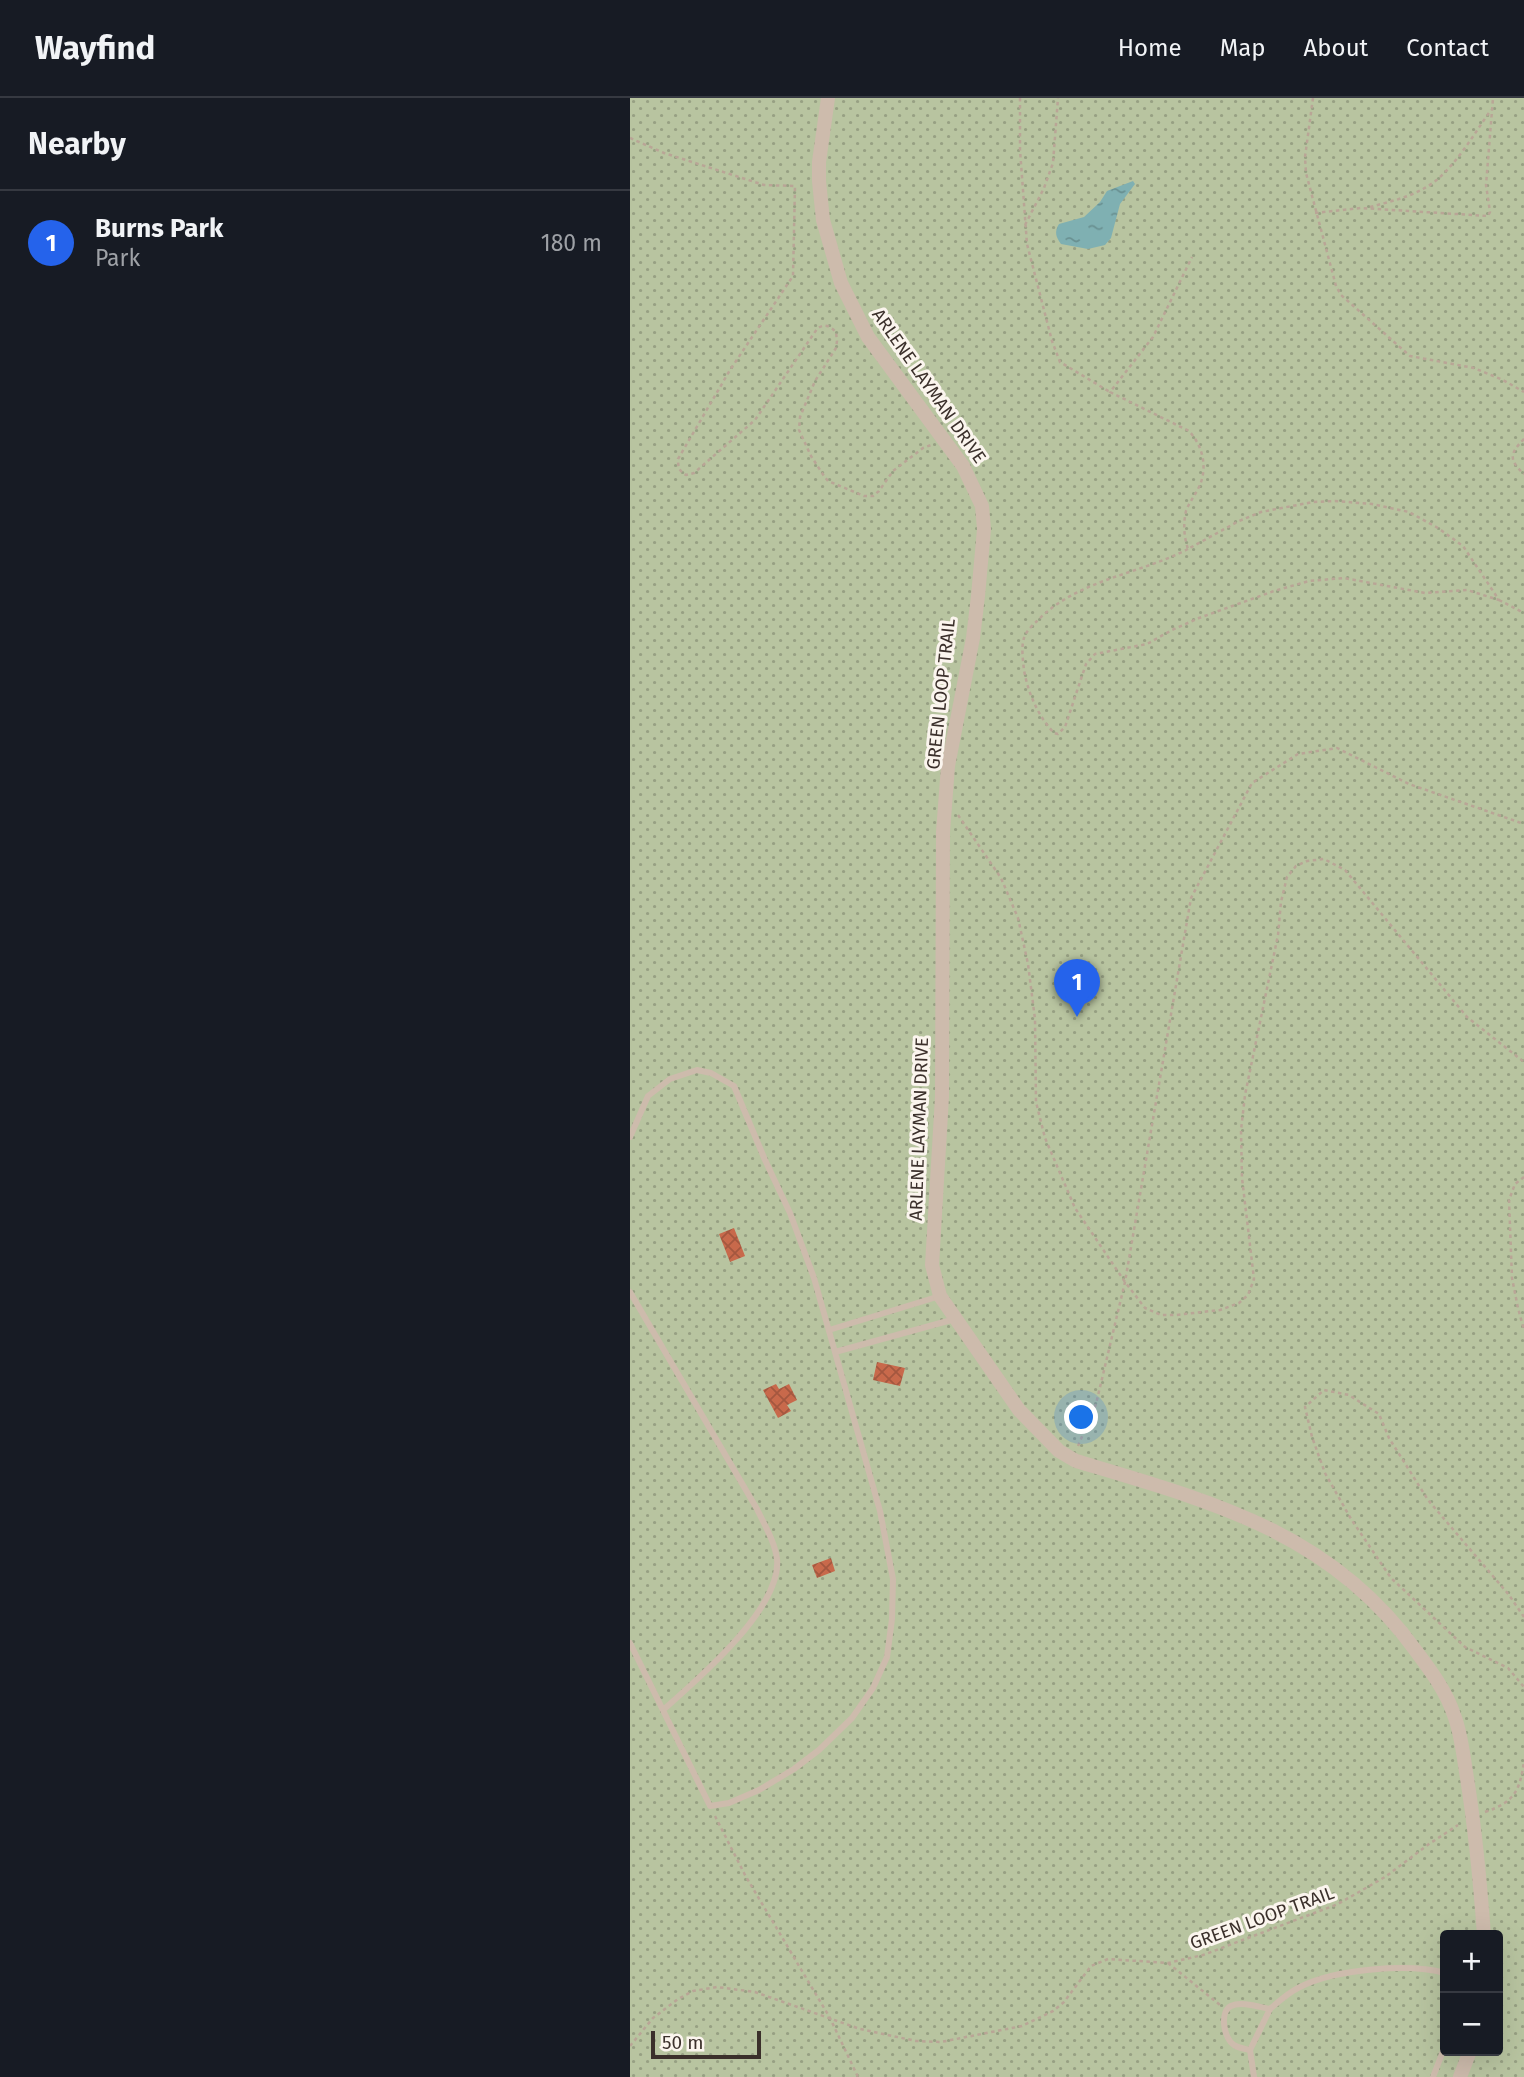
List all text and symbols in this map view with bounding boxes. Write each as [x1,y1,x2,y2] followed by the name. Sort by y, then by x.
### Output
[35,28,155,68] text: Wayfind
[1118,34,1182,62] text: Home
[1220,34,1266,62] text: Map
[1304,34,1368,62] text: About
[1406,34,1489,62] text: Contact
[28,126,126,162] text: Nearby
[95,213,223,244] text: Burns Park
[46,229,56,257] text: 1
[541,229,602,257] text: 180 m
[95,244,140,272] text: Park
[867,305,991,467] street label: ARLENE LAYMAN DRIVE
[922,617,960,771] street label: GREEN LOOP TRAIL
[1054,959,1100,1017] pin: 1
[905,1037,933,1221] street label: ARLENE LAYMAN DRIVE
[1064,1400,1098,1434] your location
[1187,1882,1337,1954] street label: GREEN LOOP TRAIL
[1440,1930,1503,2056] map controls
[1440,1930,1503,1993] button: +
[1440,1993,1503,2056] button: −
[651,2028,761,2060] scale bar
[662,2031,703,2054] text: 50 m

